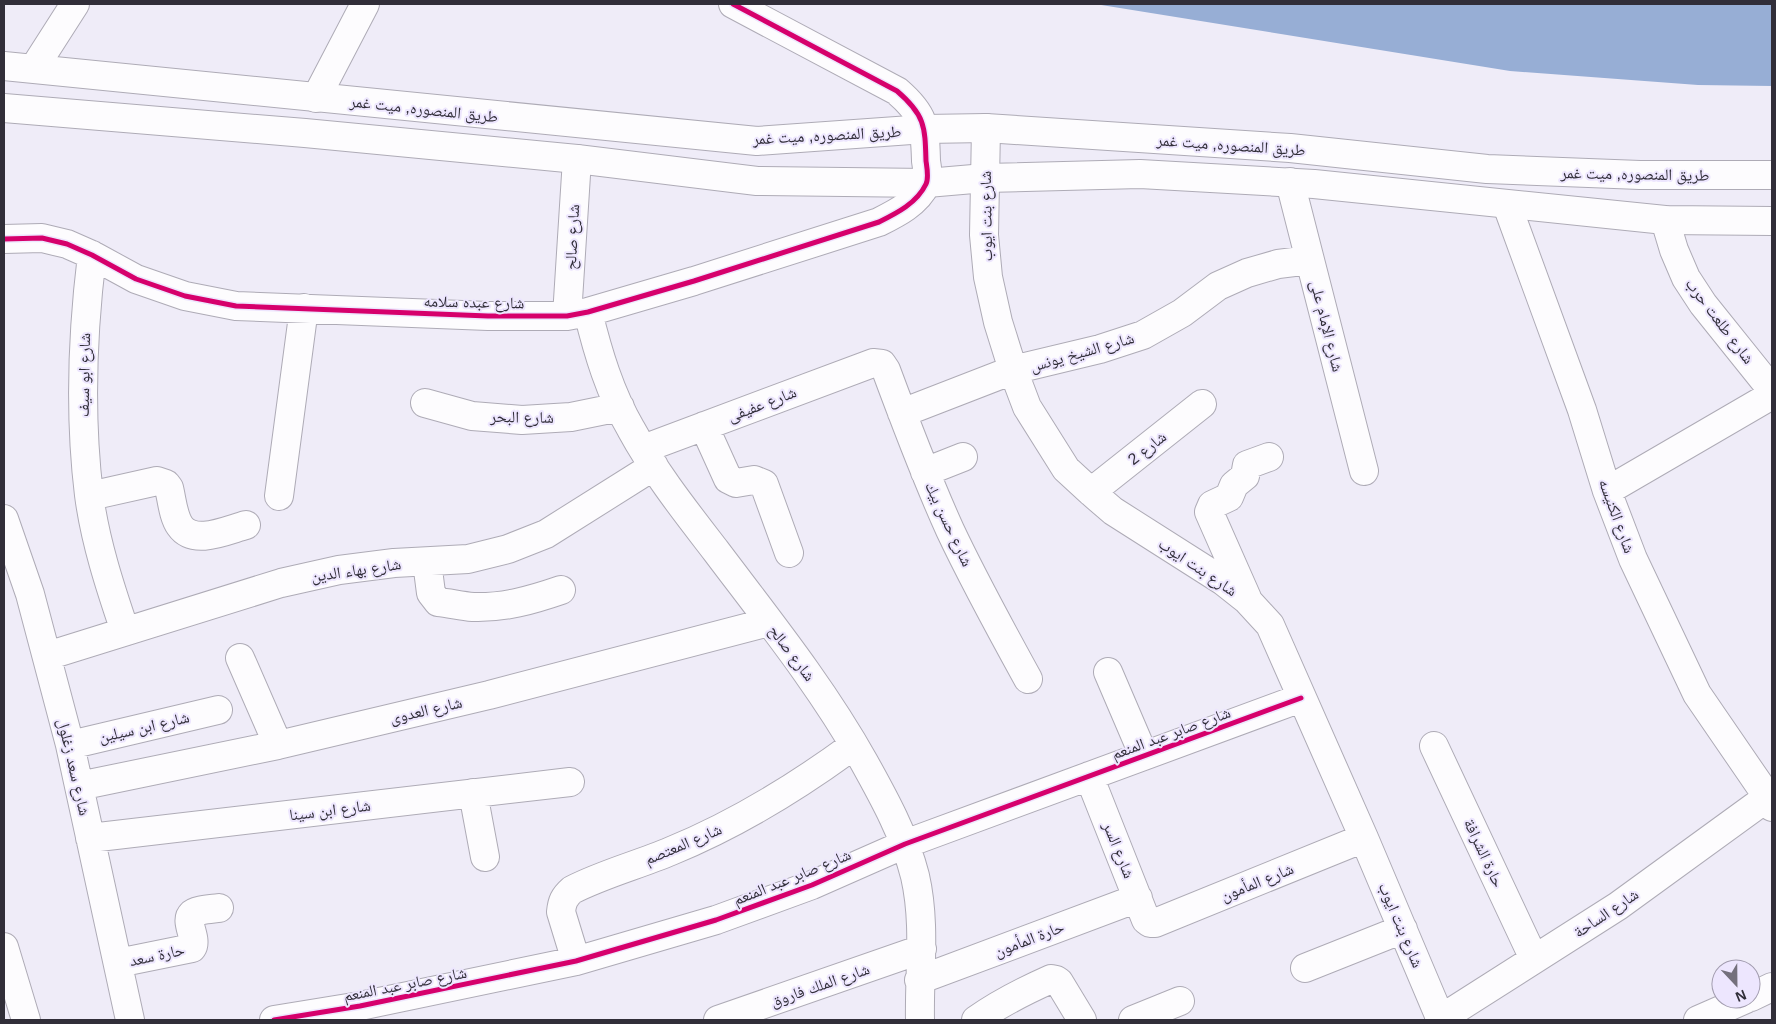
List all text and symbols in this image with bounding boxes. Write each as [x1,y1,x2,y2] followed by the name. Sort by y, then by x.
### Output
[348,93,499,127] street label: طريق المنصوره, ميت غمر
[751,123,902,149] street label: طريق المنصوره, ميت غمر
[1155,131,1306,161] street label: طريق المنصوره, ميت غمر
[1559,164,1710,186] street label: طريق المنصوره, ميت غمر
[977,171,997,261] street label: شارع بنت ايوب
[562,204,584,270] street label: شارع صالح
[1681,275,1758,368] street label: شارع طلعت حرب
[1305,279,1347,374] street label: شارع الإمام على
[423,293,525,313] street label: شارع عبده سلامه
[1028,329,1136,377] street label: شارع الشيخ يونس
[75,333,95,417] street label: شارع ابو سيف
[725,383,799,427] street label: شارع عفيفى
[489,408,554,428] street label: شارع البحر
[1125,428,1171,470] street label: شارع 2
[1594,477,1638,556] street label: شارع الكنيسه
[920,479,976,570] street label: شارع حسن بيك
[1155,535,1240,601] street label: شارع بنت ايوب
[310,555,402,587] street label: شارع بهاء الدين
[764,622,819,685] street label: شارع صالح
[388,693,464,729] street label: شارع العدوى
[1109,704,1233,764] street label: شارع صابر عبد المنعم
[97,708,191,748] street label: شارع ابن سيلين
[53,717,93,818] street label: شارع سعد زغلول
[288,797,372,825] street label: شارع ابن سينا
[1460,816,1507,890] street label: حارة الشرافة
[1098,818,1138,881] street label: شارع السر
[642,820,725,870] street label: شارع المعتصم
[731,846,854,910] street label: شارع صابر عبد المنعم
[1218,859,1297,906] street label: شارع المأمون
[1374,880,1427,971] street label: شارع بنت ايوب
[1571,885,1643,942] street label: شارع الساحة
[991,917,1067,962] street label: حارة المأمون
[128,941,186,970] street label: حارة سعد
[1711,959,1761,1009] north arrow
[768,960,872,1012] street label: شارع الملك فاروق
[342,964,468,1006] street label: شارع صابر عبد المنعم
[1733,987,1749,1005] text: N

